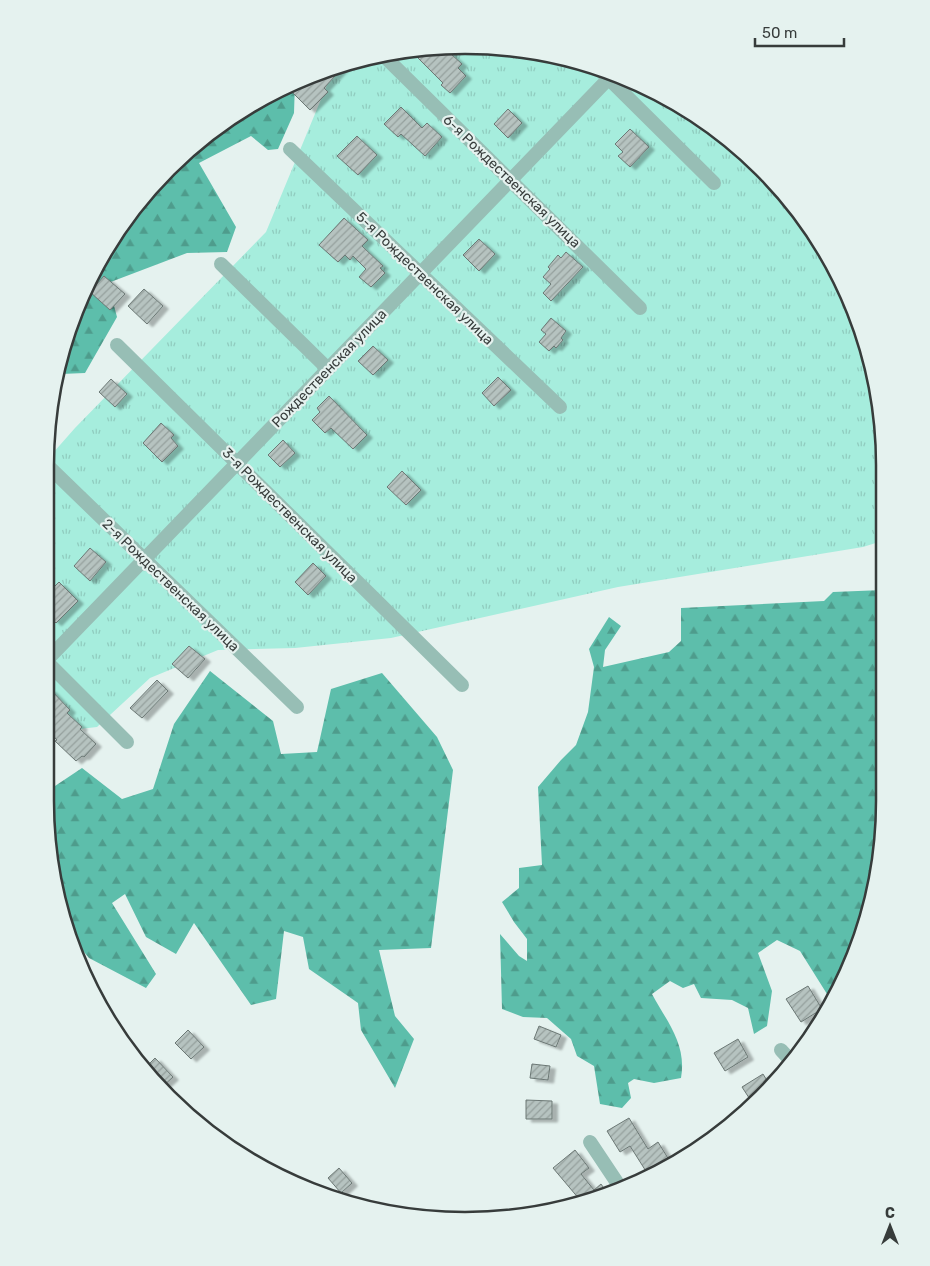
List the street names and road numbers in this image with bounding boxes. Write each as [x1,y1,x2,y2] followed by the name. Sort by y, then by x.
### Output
[440,111,584,251] street label: 6-я Рождественская улица
[353,208,497,348] street label: 5-я Рождественская улица
[268,306,390,431] street label: Рождественская улица
[219,444,361,586] street label: 3-я Рождественская улица
[99,515,243,655] street label: 2-я Рождественская улица

